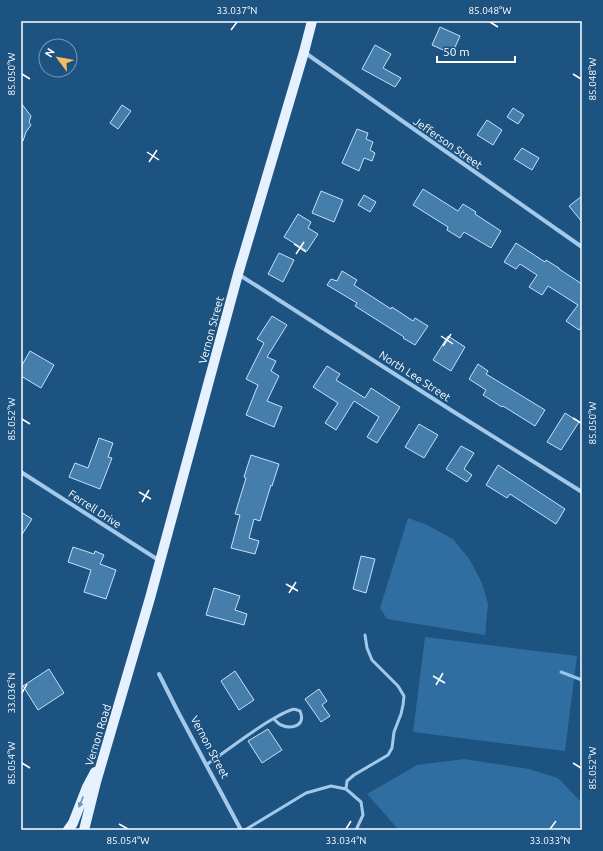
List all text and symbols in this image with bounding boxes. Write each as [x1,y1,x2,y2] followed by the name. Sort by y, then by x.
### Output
[216,5,258,16] text: 33.037°N
[468,5,512,16] text: 85.048°W
[38,38,78,78] north arrow
[437,38,515,64] scale bar
[443,45,470,58] text: 50 m
[42,46,57,59] text: N
[6,52,17,96] text: 85.050°W
[587,57,598,101] text: 85.048°W
[411,115,485,171] street label: Jefferson Street
[196,294,226,365] street label: Vernon Street
[377,348,453,404] street label: North Lee Street
[6,397,17,441] text: 85.052°W
[587,401,598,445] text: 85.050°W
[66,487,124,531] street label: Ferrell Drive
[6,672,17,714] text: 33.036°N
[83,703,113,767] street label: Vernon Road
[188,714,232,781] street label: Vernon Street
[6,741,17,785] text: 85.054°W
[587,746,598,790] text: 85.052°W
[77,797,83,809] one-way arrow
[106,835,150,846] text: 85.054°W
[325,835,367,846] text: 33.034°N
[529,835,571,846] text: 33.033°N

